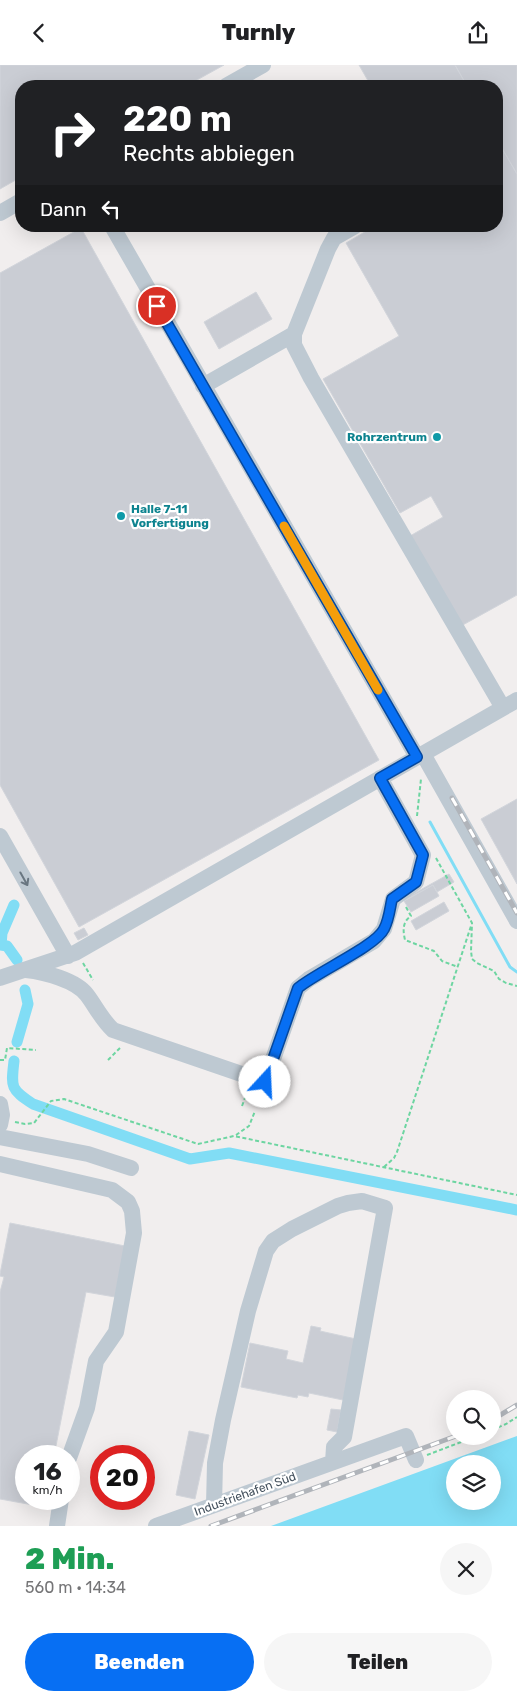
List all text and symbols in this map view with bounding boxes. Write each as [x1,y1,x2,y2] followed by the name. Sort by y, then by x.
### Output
[25,19,53,47] icon: back
[222,19,295,46] text: Turnly
[464,19,492,47] icon: share
[123,98,232,140] text: 220 m
[40,100,105,165] icon: right
[123,140,295,167] text: Rechts abbiegen
[97,195,125,223] icon: left
[40,198,87,221] text: Dann
[136,285,178,327] pin
[143,292,171,320] icon: arrive
[347,430,427,444] place label: Rohrzentrum
[431,431,443,443] marker: Rohrzentrum
[131,502,209,530] place label: Halle 7-11 Vorfertigung
[115,510,127,522] marker: Halle 7-11 Vorfertigung
[19,871,29,886] one-way arrow
[238,1055,290,1107] position arrow
[446,1390,501,1510] map controls
[446,1390,501,1445] button: search
[90,1445,155,1510] speed limit sign: 20
[446,1455,501,1510] button: layers
[33,1457,62,1486] text: 16
[192,1469,298,1519] street label: Industriehafen Süd
[33,1483,62,1497] text: km/h
[25,1541,114,1577] text: 2 Min.
[440,1543,492,1595] button: close
[25,1578,126,1597] text: 560 m · 14:34
[25,1633,254,1691] button: Beenden
[264,1633,492,1691] button: Teilen

